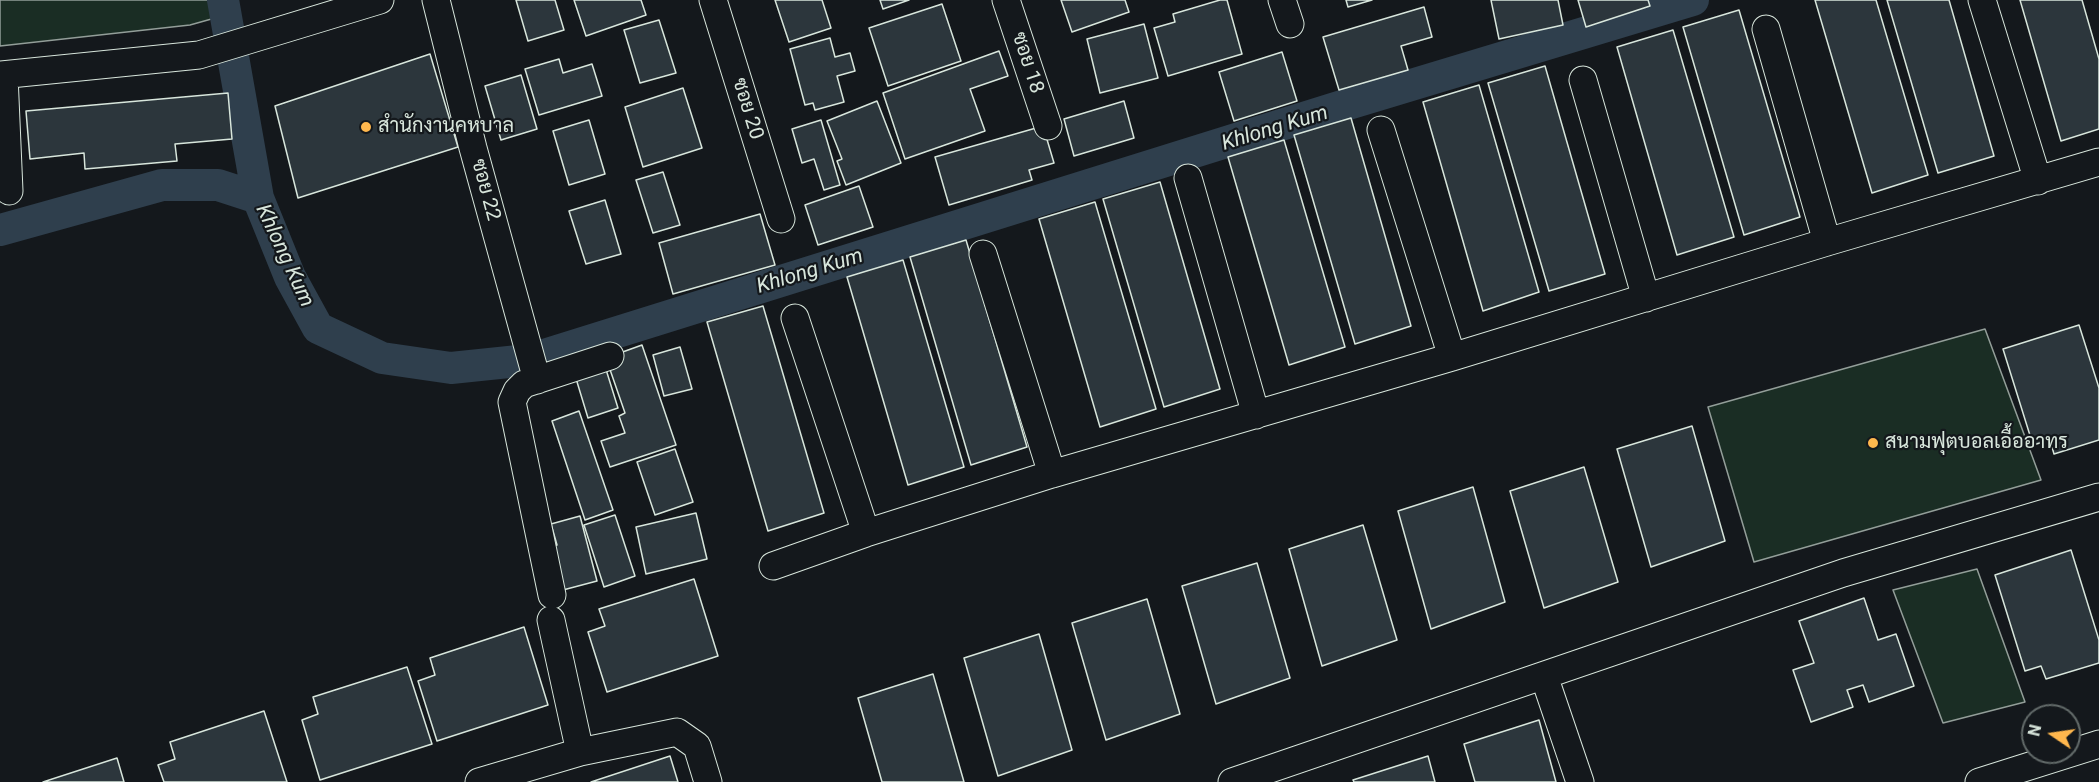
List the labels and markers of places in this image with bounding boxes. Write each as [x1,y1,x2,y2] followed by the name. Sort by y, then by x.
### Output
[378,115,514,139] place label: สำนักงานคหบาล
[359,120,373,134] marker: สำนักงานคหบาล
[1885,431,2068,455] place label: สนามฟุตบอลเอื้ออาทร
[1866,436,1880,450] marker: สนามฟุตบอลเอื้ออาทร

